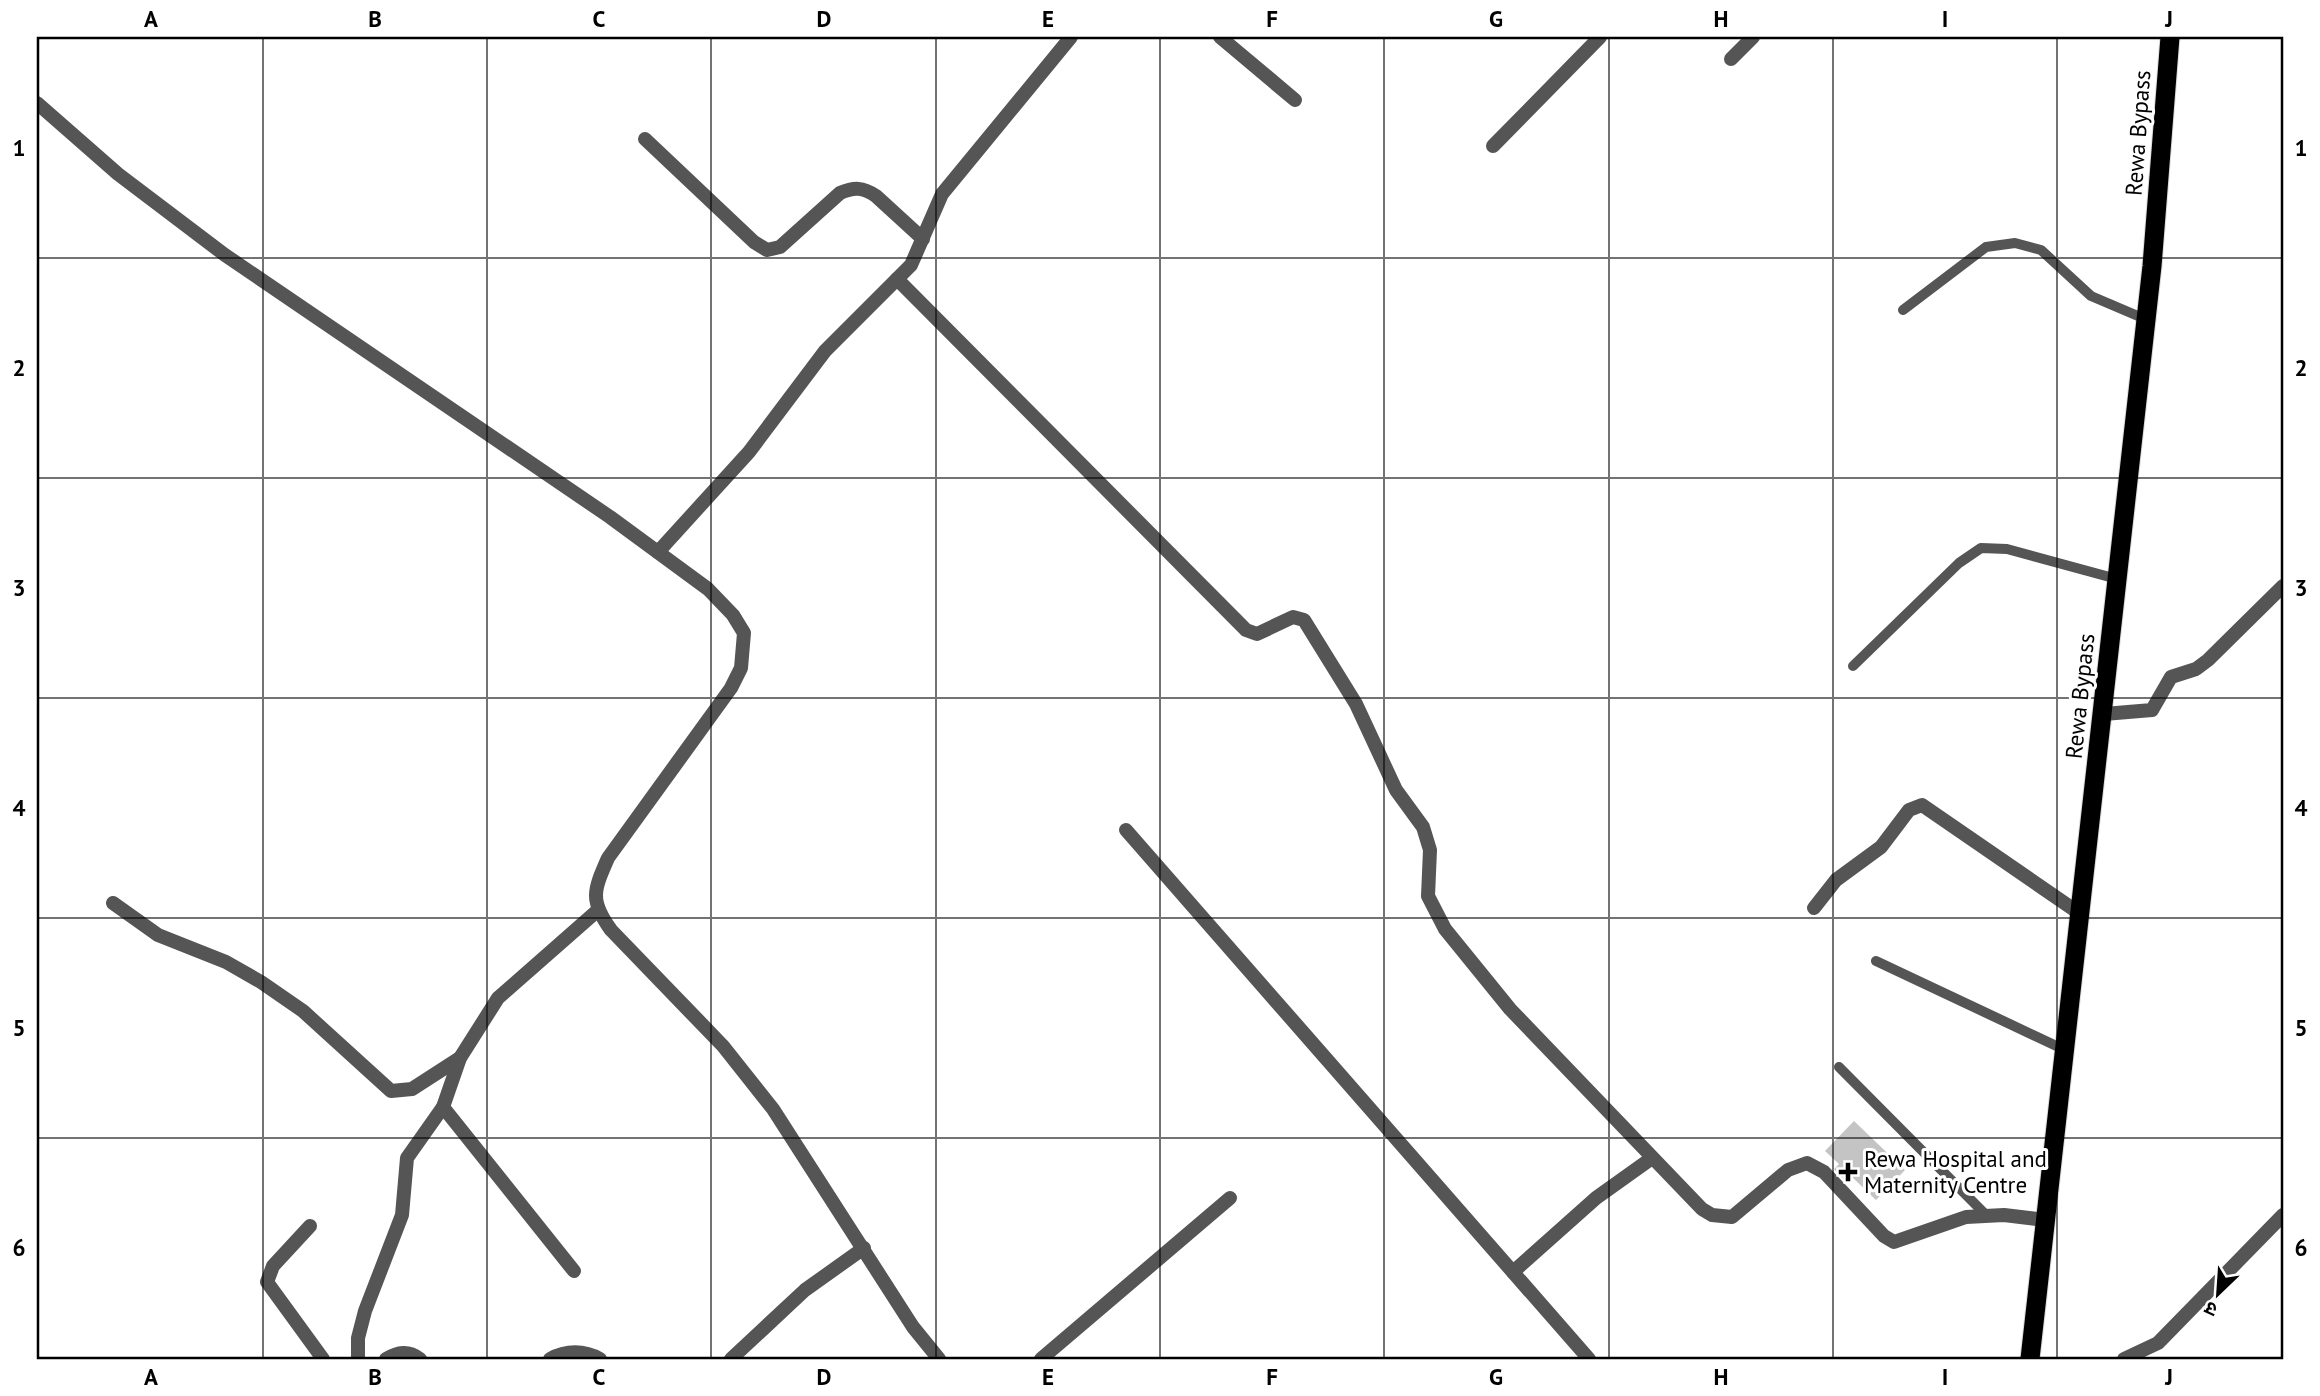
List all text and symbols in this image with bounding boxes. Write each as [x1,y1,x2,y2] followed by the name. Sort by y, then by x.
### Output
[144,4,158,33] text: A
[368,4,382,33] text: B
[593,4,606,33] text: C
[817,4,831,33] text: D
[1042,4,1054,33] text: E
[1266,4,1278,33] text: F
[1489,4,1503,33] text: G
[1714,4,1728,33] text: H
[1942,4,1948,33] text: I
[2164,4,2173,33] text: J
[2119,69,2156,197] street label: Rewa Bypass
[12,133,26,162] text: 1
[2294,133,2308,162] text: 1
[12,353,26,382] text: 2
[2294,353,2308,382] text: 2
[12,573,26,602] text: 3
[2294,573,2308,602] text: 3
[2059,632,2101,760] street label: Rewa Bypass
[12,793,26,822] text: 4
[2294,793,2308,822] text: 4
[12,1013,26,1042] text: 5
[2294,1013,2308,1042] text: 5
[1864,1144,2047,1199] place label: Rewa Hospital and Maternity Centre
[1838,1162,1858,1182] marker: Rewa Hospital and Maternity Centre
[12,1233,26,1262] text: 6
[2294,1233,2308,1262] text: 6
[2184,1260,2254,1330] north arrow
[2200,1296,2221,1323] text: उ
[144,1362,158,1391] text: A
[368,1362,382,1391] text: B
[593,1362,606,1391] text: C
[817,1362,831,1391] text: D
[1042,1362,1054,1391] text: E
[1266,1362,1278,1391] text: F
[1489,1362,1503,1391] text: G
[1714,1362,1728,1391] text: H
[1942,1362,1948,1391] text: I
[2164,1362,2173,1391] text: J

